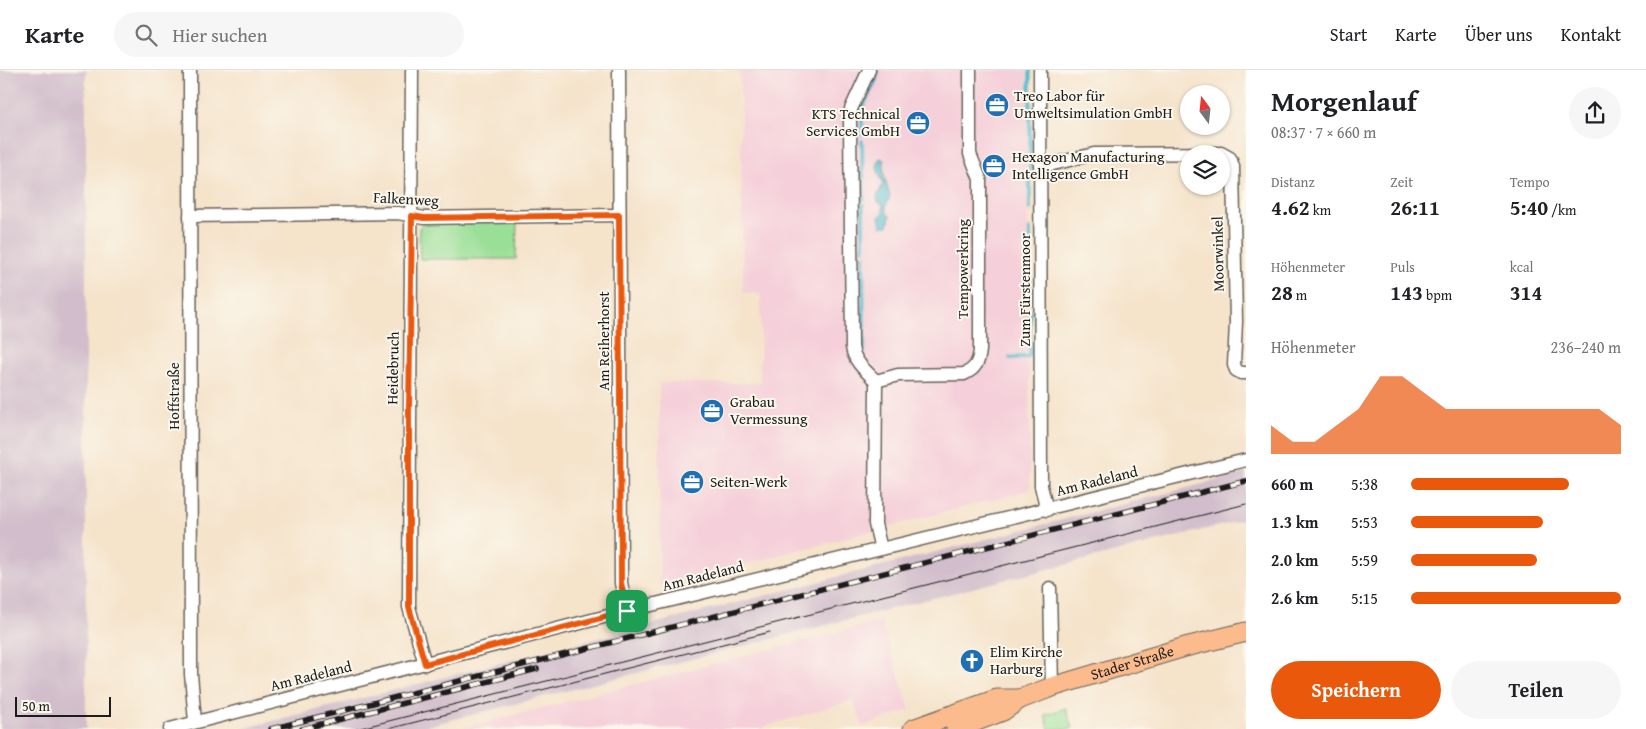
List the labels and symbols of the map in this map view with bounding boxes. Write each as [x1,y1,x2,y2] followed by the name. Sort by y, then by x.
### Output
[1014,85,1173,123] place label: Treo Labor für Umweltsimulation GmbH
[1180,85,1230,135] north arrow
[984,92,1010,118] office icon: Treo Labor für Umweltsimulation GmbH
[806,103,900,141] place label: KTS Technical Services GmbH
[905,110,931,136] office icon: KTS Technical Services GmbH
[1012,146,1165,184] place label: Hexagon Manufacturing Intelligence GmbH
[981,153,1007,179] office icon: Hexagon Manufacturing Intelligence GmbH
[373,186,440,211] street label: Falkenweg
[1206,216,1229,292] street label: Moorwinkel
[952,218,973,319] street label: Tempowerkring
[1014,233,1035,347] street label: Zum Fürstenmoor
[593,290,614,391] street label: Am Reiherhorst
[381,331,404,405] street label: Heidebruch
[163,362,184,430] street label: Hoffstraße
[730,391,808,429] place label: Grabau Vermessung
[699,398,725,424] office icon: Grabau Vermessung
[1054,460,1140,501] street label: Am Radeland
[679,469,705,495] office icon: Seiten-Werk
[710,471,788,492] place label: Seiten-Werk
[660,555,746,596] street label: Am Radeland
[606,590,648,632] pin
[1088,640,1176,685] street label: Stader Straße
[990,641,1063,679] place label: Elim Kirche Harburg
[959,648,985,674] church icon: Elim Kirche Harburg
[268,655,354,696] street label: Am Radeland
[15,694,111,717] scale bar

